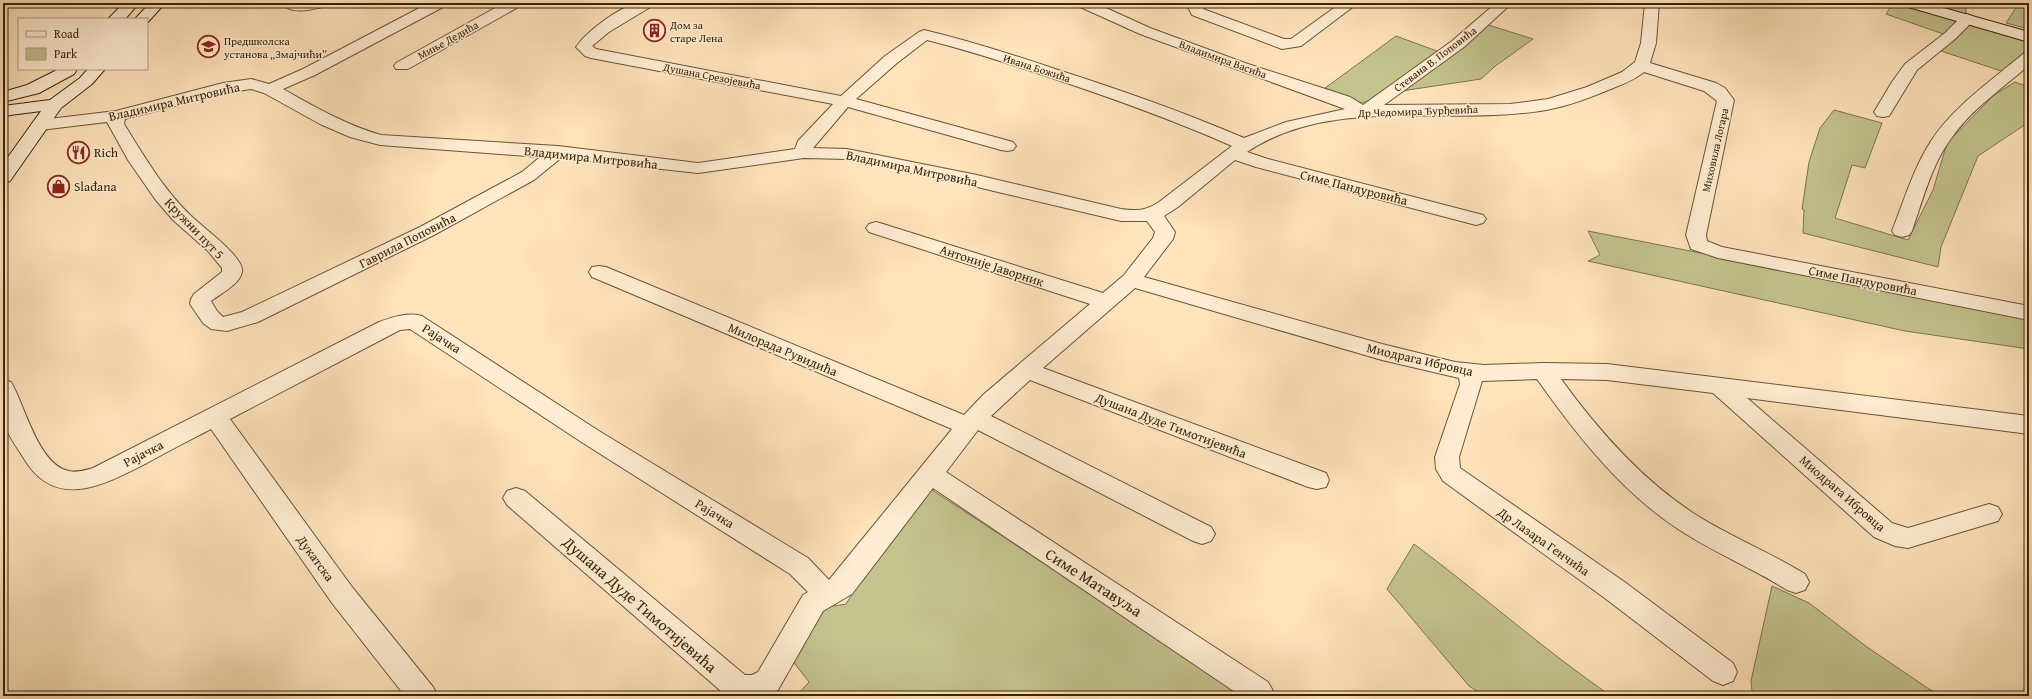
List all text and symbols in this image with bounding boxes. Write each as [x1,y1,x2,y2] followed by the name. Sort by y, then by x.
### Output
[415,16,482,63] street label: Миње Дедића
[669,17,723,46] place label: Дом за старе Лена
[18,18,148,70] legend
[641,18,667,44] building icon: Дом за старе Лена
[1390,22,1480,96] street label: Стевана В. Поповића
[54,25,80,42] text: Road
[223,33,327,62] place label: Предшколска установа „Змајчићи”
[196,34,222,60] school or university icon: Предшколска установа „Змајчићи”
[1177,36,1270,83] street label: Владимира Васића
[54,45,78,62] text: Park
[1001,50,1073,87] street label: Ивана Божића
[661,58,763,93] street label: Душана Срезојевића
[107,77,242,126] street label: Владимира Митровића
[1357,101,1479,121] street label: Др Чедомира Ђурђевића
[1698,106,1733,194] street label: Миховила Логара
[66,139,92,165] restaurant icon: Rich
[523,141,659,174] street label: Владимира Митровића
[94,143,119,162] place label: Rich
[844,145,980,192] street label: Владимира Митровића
[1298,165,1410,210] street label: Симе Пандуровића
[45,173,71,199] shop icon: Slađana
[74,177,118,196] place label: Slađana
[160,193,229,263] street label: Кружни пут 5
[356,207,460,273] street label: Гаврила Поповића
[937,240,1047,291] street label: Антоније Јаворник
[1807,261,1920,300] street label: Симе Пандуровића
[725,318,841,381] street label: Милорада Рувидића
[419,319,466,358] street label: Рајачка
[1365,338,1476,381] street label: Миодрага Ибровца
[1092,387,1250,463] street label: Душана Дуде Тимотијевића
[120,435,167,472] street label: Рајачка
[1796,451,1890,537] street label: Миодрага Ибровца
[692,494,739,533] street label: Рајачка
[1493,502,1594,581] street label: Др Лазара Генчића
[557,529,723,678] street label: Душана Дуде Тимотијевића
[292,530,339,586] street label: Дукатска
[1041,542,1148,623] street label: Симе Матавуља

